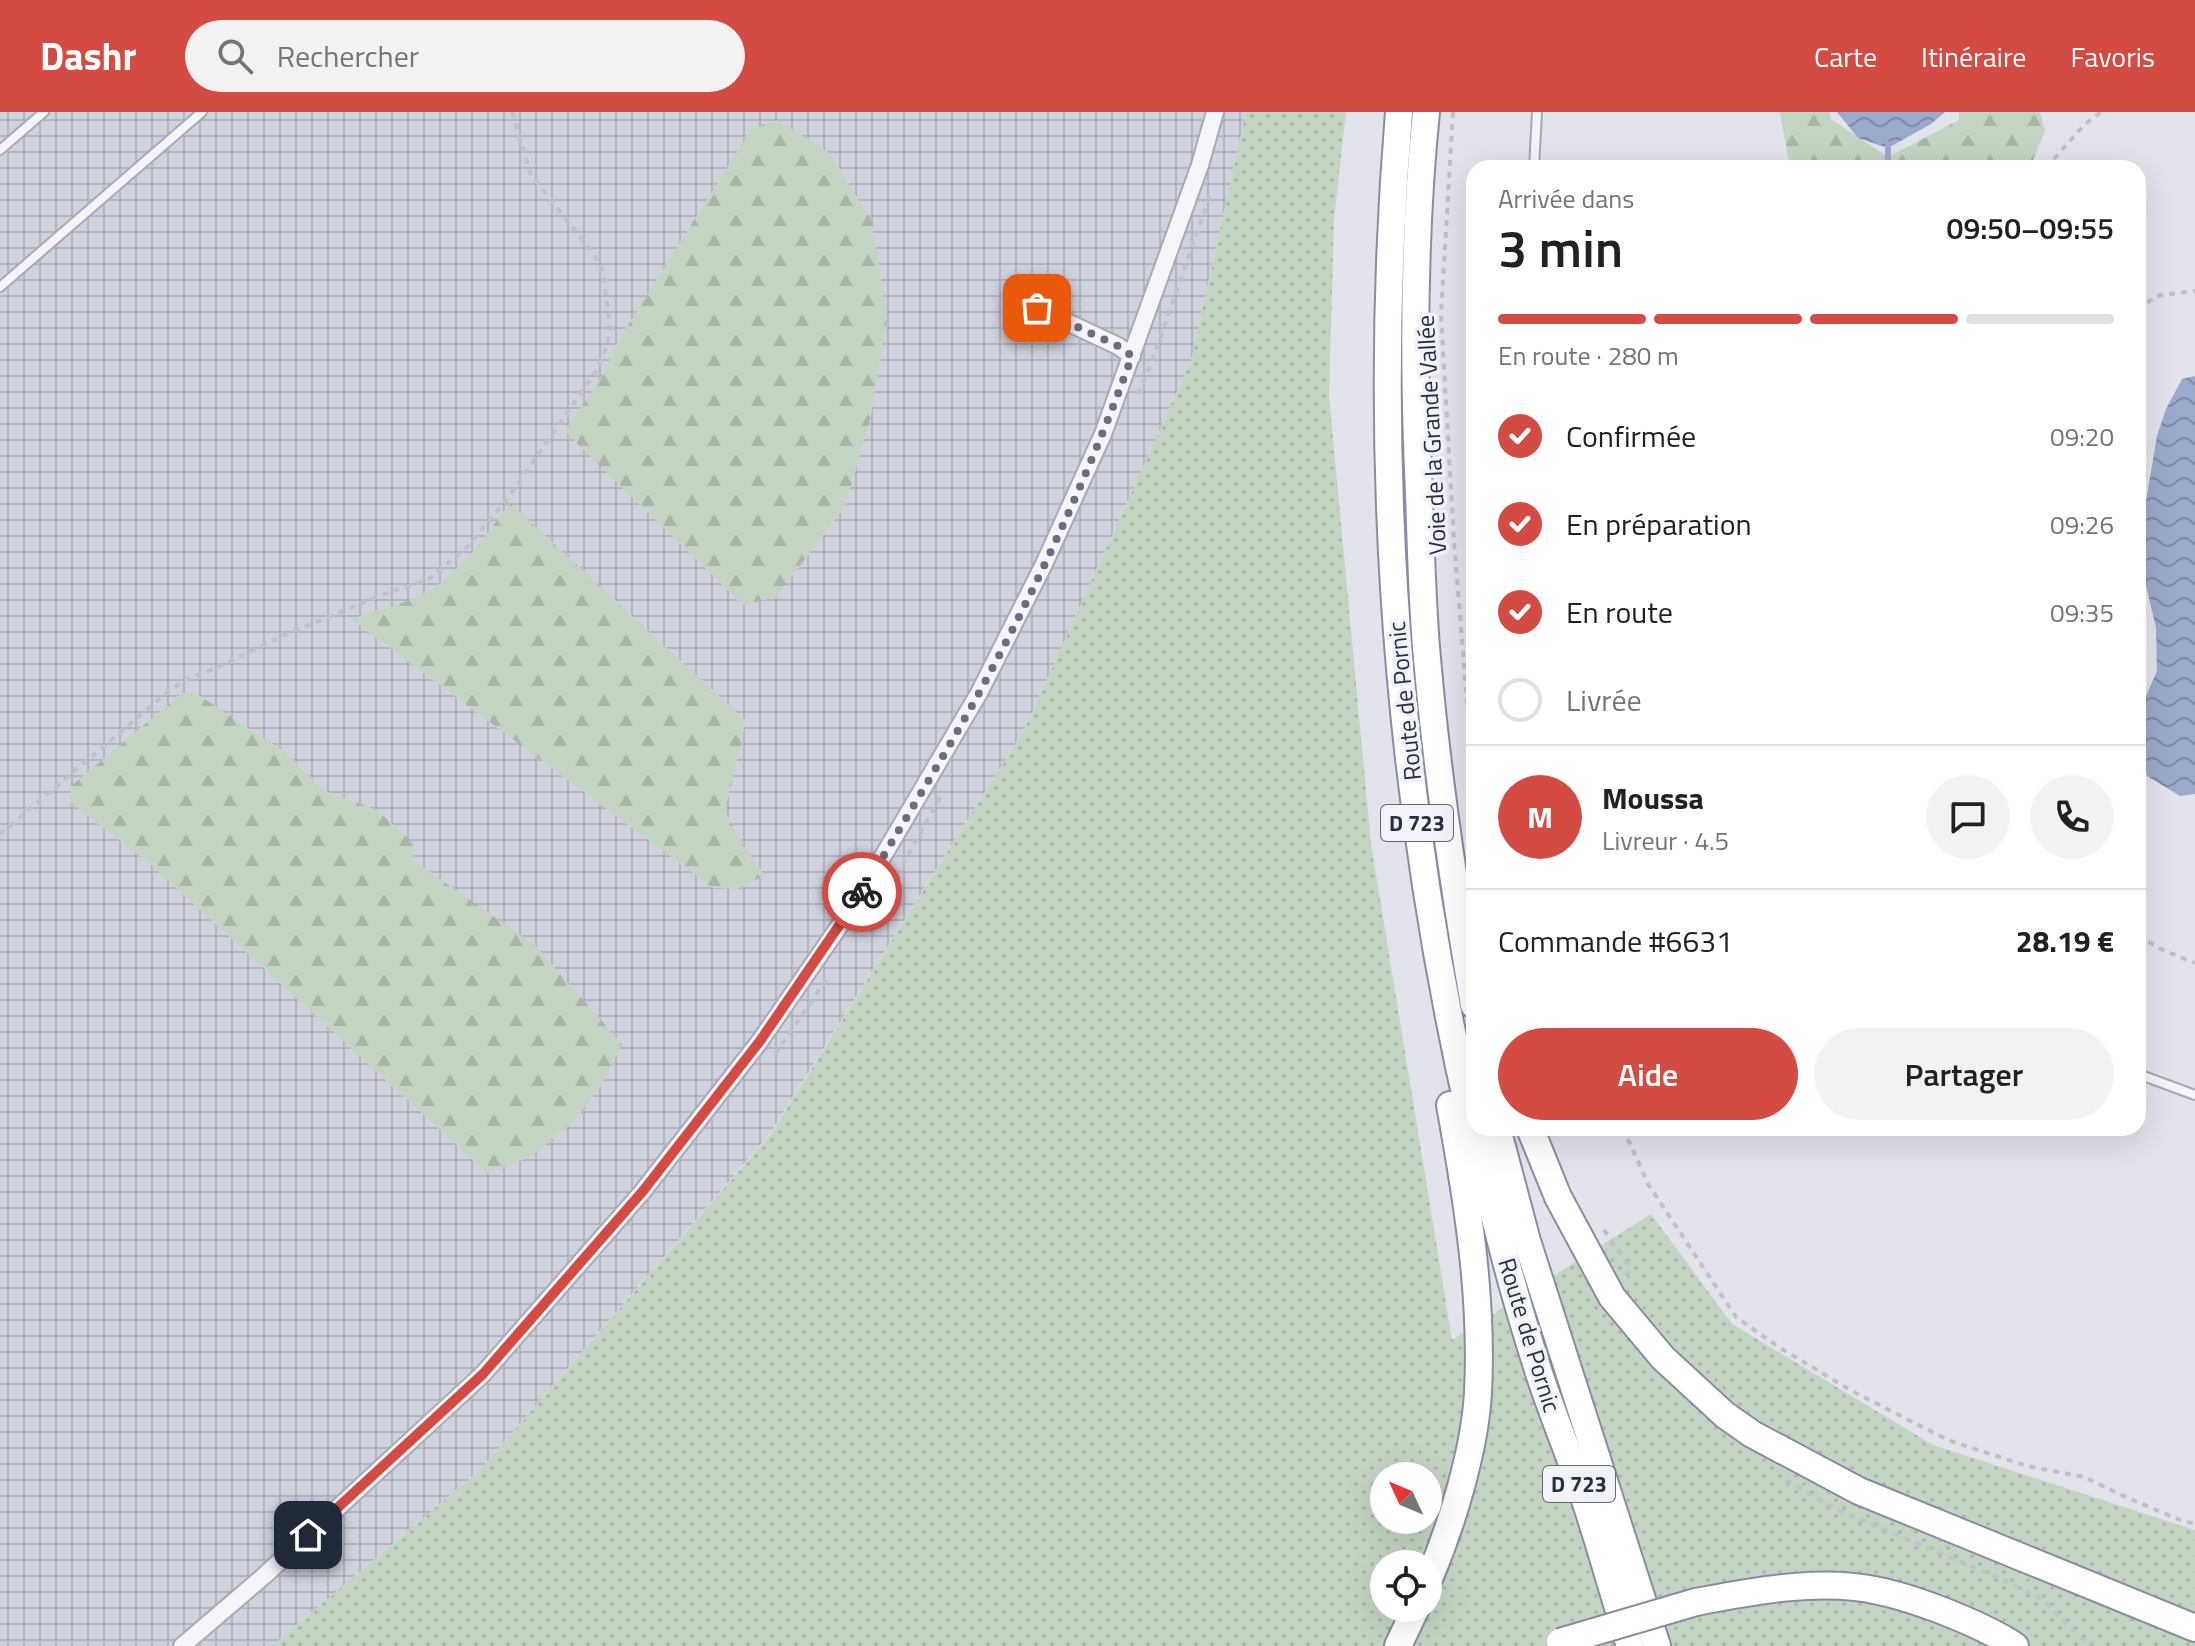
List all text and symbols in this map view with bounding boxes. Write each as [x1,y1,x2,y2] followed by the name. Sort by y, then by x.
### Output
[185,20,745,92] search box
[40,27,137,85] text: Dashr
[277,33,419,79] text: Rechercher
[213,34,257,78] icon: search
[1814,35,1877,78] text: Carte
[1921,35,2026,78] text: Itinéraire
[2070,35,2155,78] text: Favoris
[1498,179,1634,218] text: Arrivée dans
[1947,205,2114,251] text: 09:50–09:55
[1498,208,1623,287] text: 3 min
[1003,274,1071,342] pin
[1015,286,1059,330] icon: bag
[1407,314,1455,556] street label: Voie de la Grande Vallée
[1498,336,1679,375] text: En route · 280 m
[1566,413,1696,459] text: Confirmée
[1498,414,1542,458] icon: check
[2050,417,2114,456] text: 09:20
[1566,501,1752,547] text: En préparation
[1498,502,1542,546] icon: check
[2050,505,2114,544] text: 09:26
[1566,589,1673,635] text: En route
[1498,590,1542,634] icon: check
[2050,593,2114,632] text: 09:35
[1378,620,1430,782] street label: Route de Pornic
[1566,677,1642,723] text: Livrée
[1602,775,1704,821] text: Moussa
[1926,775,2010,859] button: chat
[2030,775,2114,859] button: phone
[1527,794,1553,840] text: M
[1381,805,1453,841] road number: D 723
[1602,821,1729,860] text: Livreur · 4.5
[822,852,902,932] courier
[840,870,884,914] icon: bike
[1498,918,1733,964] text: Commande #6631
[2016,918,2114,964] text: 28.19 €
[1498,1028,1798,1120] button: Aide
[1814,1028,2114,1120] button: Partager
[1489,1253,1571,1417] street label: Route de Pornic
[1370,1462,1442,1534] north arrow
[1370,1462,1442,1622] map controls
[1543,1466,1615,1502] road number: D 723
[274,1501,342,1569] pin
[286,1513,330,1557] icon: home
[1370,1550,1442,1622] button: locate

